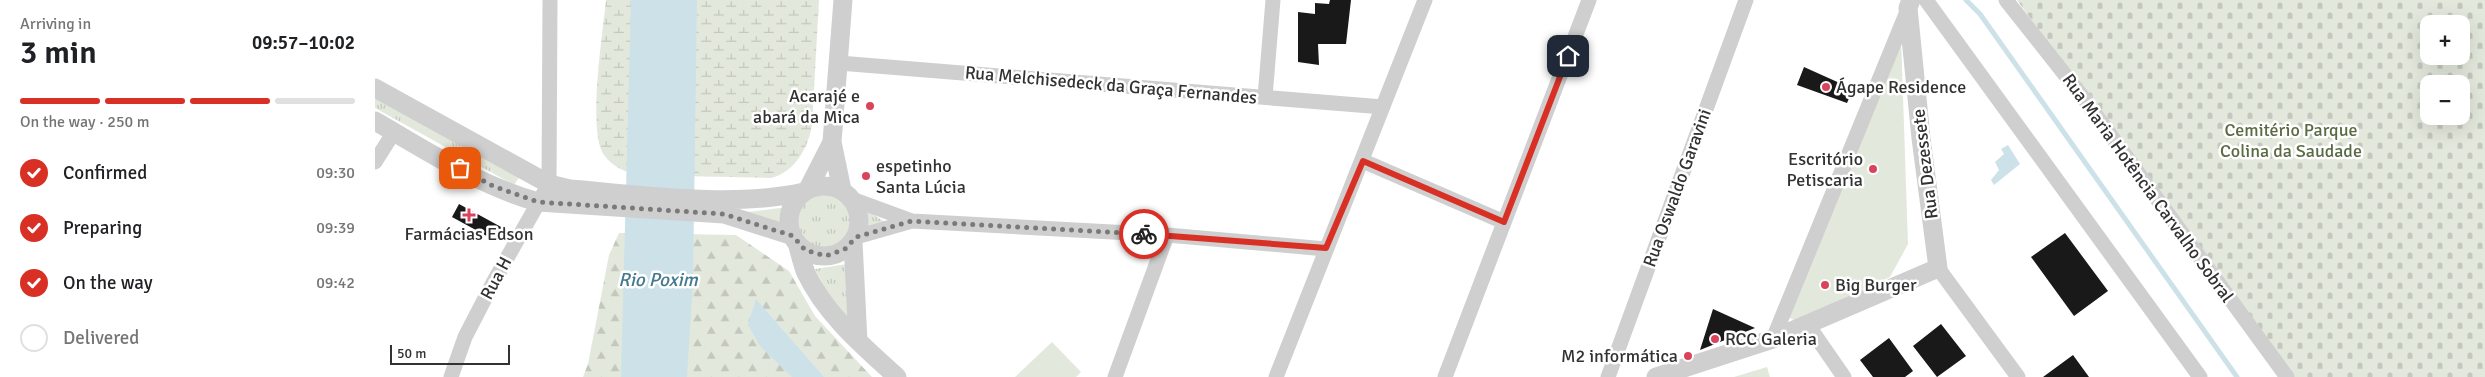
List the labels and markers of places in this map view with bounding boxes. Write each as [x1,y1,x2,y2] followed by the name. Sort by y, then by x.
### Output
[1547,35,1589,77] pin
[1836,76,1966,98] place label: Ágape Residence
[1820,81,1832,93] marker: Ágape Residence
[753,85,860,128] place label: Acarajé e abará da Mica
[864,100,876,112] marker: Acarajé e abará da Mica
[439,147,481,189] pin
[1787,148,1863,191] place label: Escritório Petiscaria
[876,155,966,198] place label: espetinho Santa Lúcia
[1867,163,1879,175] marker: Escritório Petiscaria
[860,170,872,182] marker: espetinho Santa Lúcia
[463,209,475,221] marker: Farmácias Edson
[404,223,534,245] place label: Farmácias Edson
[1835,274,1917,296] place label: Big Burger
[1819,279,1831,291] marker: Big Burger
[1725,328,1817,350] place label: RCC Galeria
[1709,333,1721,345] marker: RCC Galeria
[1561,345,1678,367] place label: M2 informática
[1682,350,1694,362] marker: M2 informática

